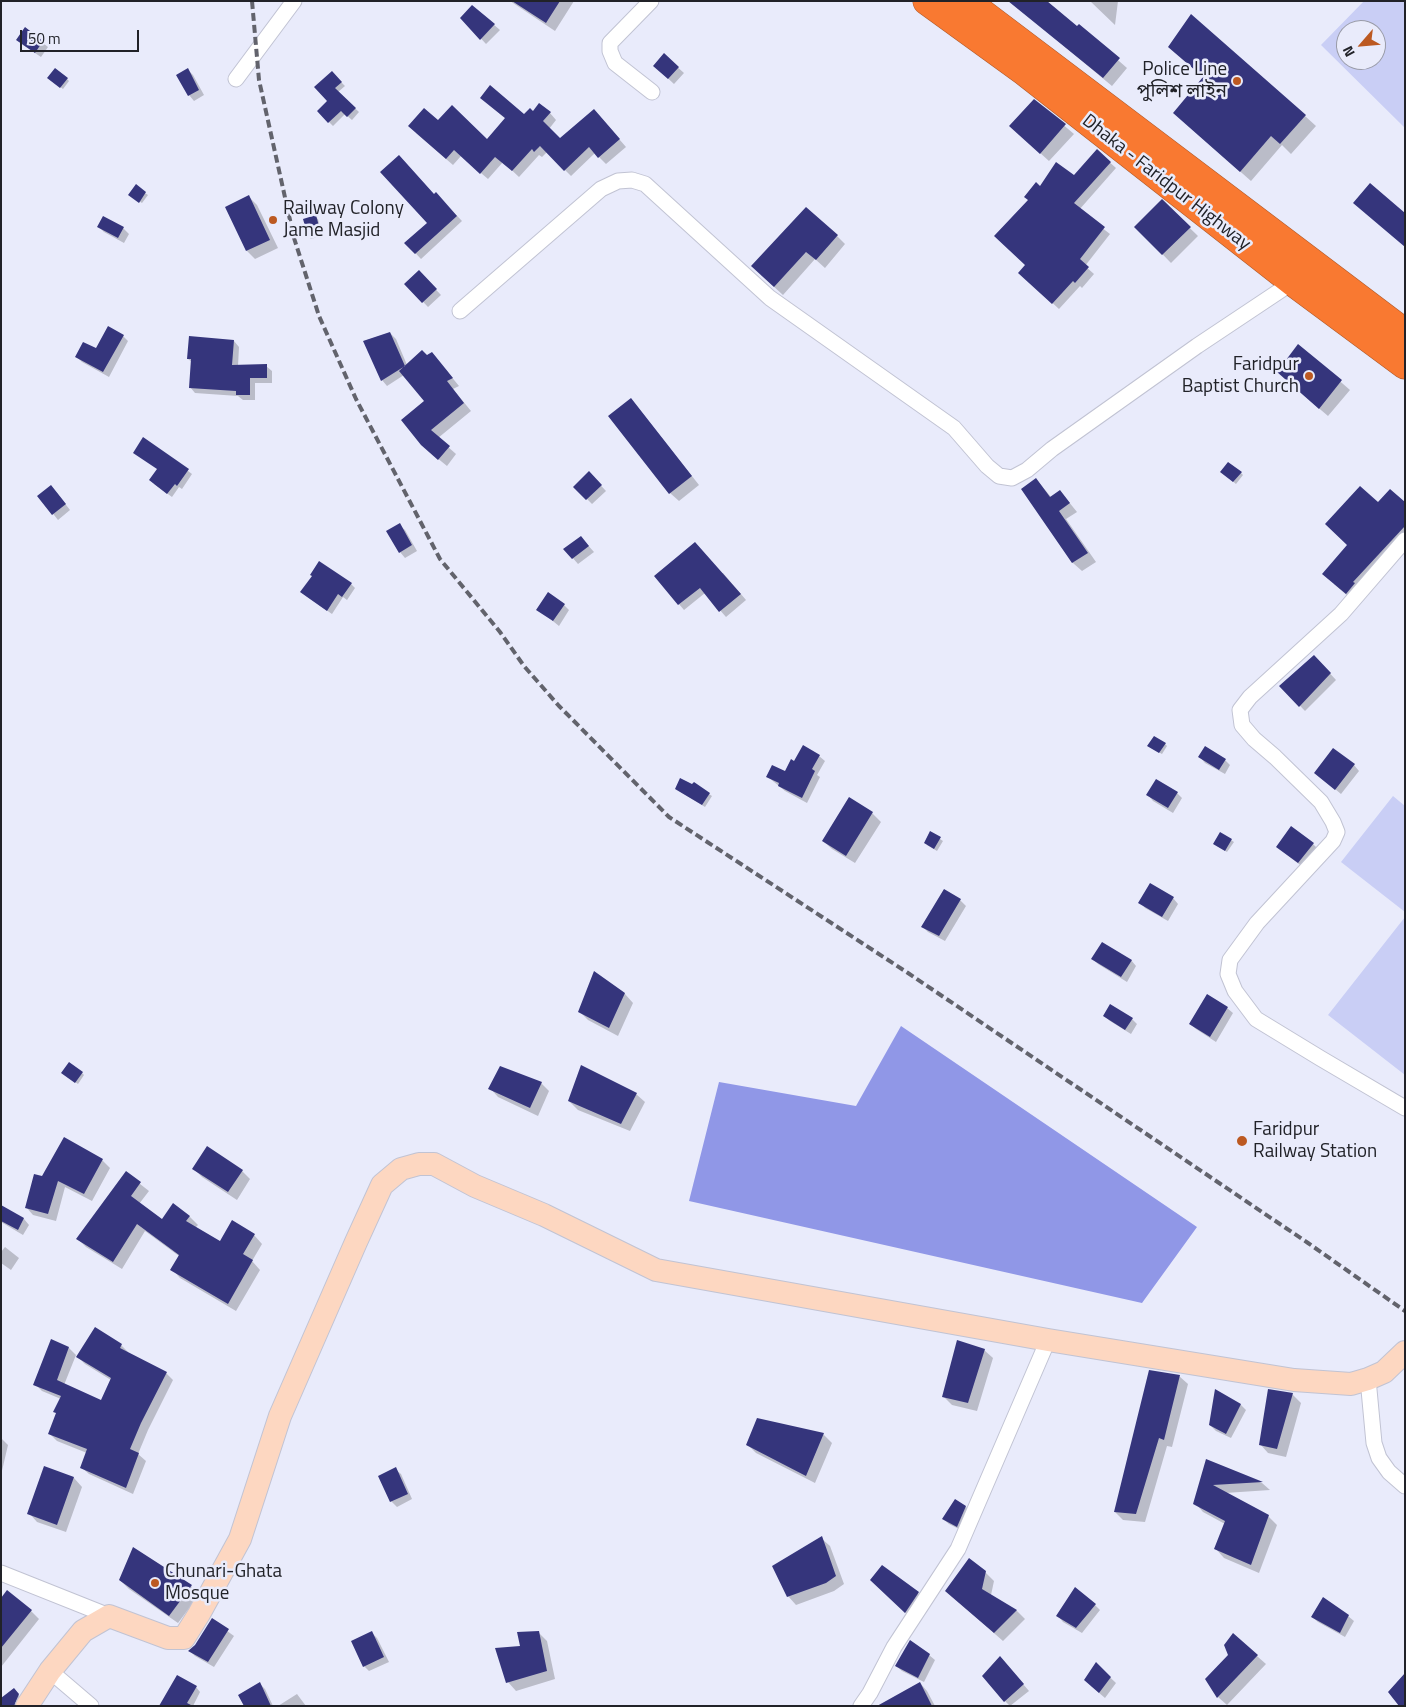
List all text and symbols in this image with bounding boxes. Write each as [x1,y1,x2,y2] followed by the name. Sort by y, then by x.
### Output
[22,20,141,52] scale bar
[1336,20,1386,70] north arrow
[28,27,61,50] text: 50 m
[1337,43,1360,61] text: N
[1137,59,1227,103] place label: Police Line পুলিশ লাইন
[1231,75,1243,87] marker: Police Line পুলিশ লাইন
[1077,110,1255,256] street label: Dhaka - Faridpur Highway
[283,198,404,242] place label: Railway Colony Jame Masjid
[267,214,279,226] marker: Railway Colony Jame Masjid
[1182,354,1299,398] place label: Faridpur Baptist Church
[1303,370,1315,382] marker: Faridpur Baptist Church
[1253,1119,1377,1163] place label: Faridpur Railway Station
[1235,1134,1249,1148] marker: Faridpur Railway Station
[165,1561,282,1605] place label: Chunari-Ghata Mosque
[149,1577,161,1589] marker: Chunari-Ghata Mosque

